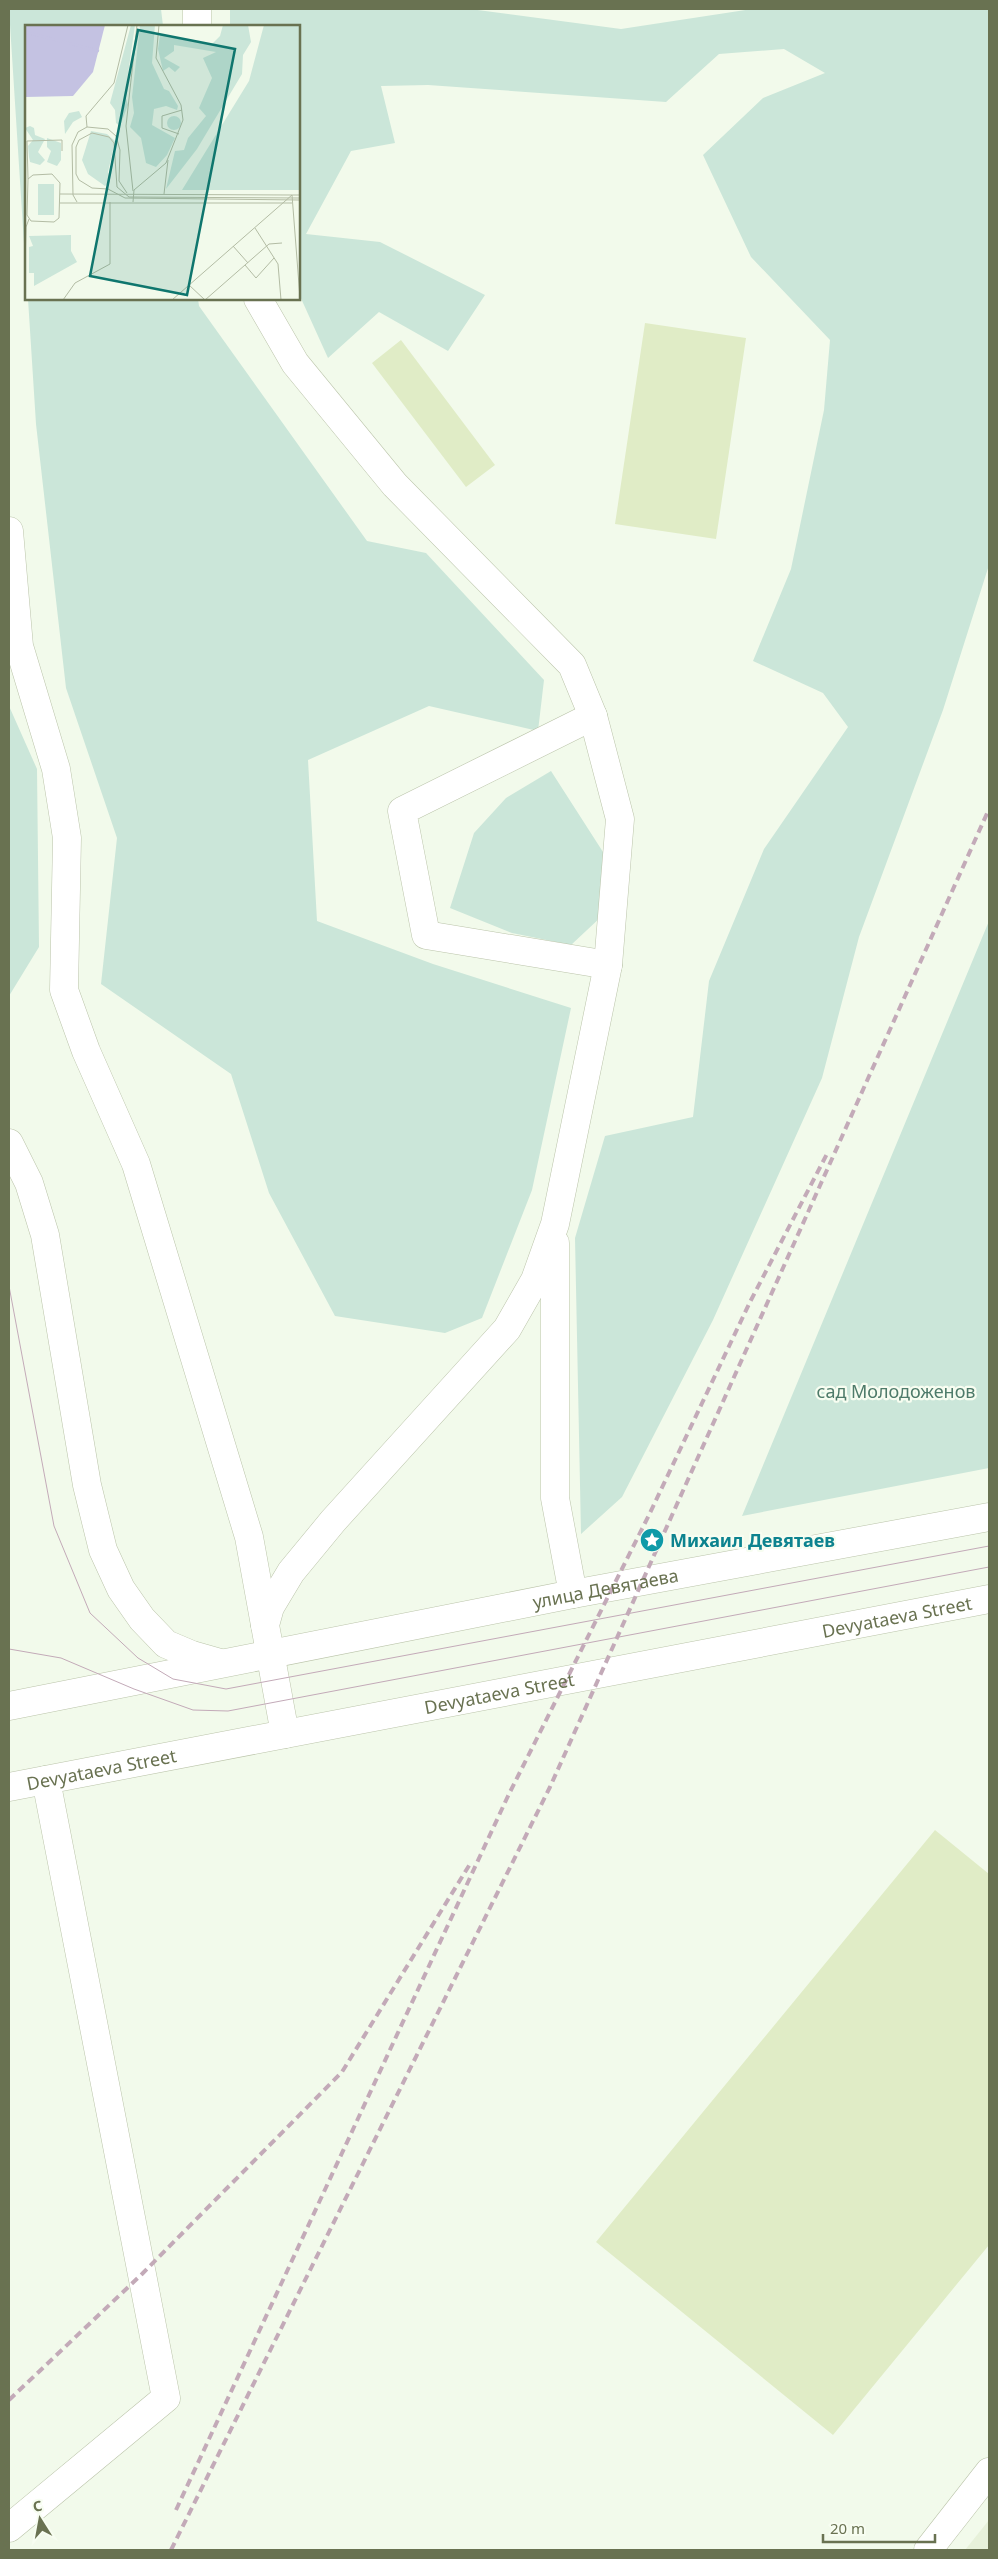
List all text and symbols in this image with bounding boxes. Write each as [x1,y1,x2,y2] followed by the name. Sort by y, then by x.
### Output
[25,25,300,300] inset map
[817,1379,975,1403] park label: сад Молодоженов
[639,1527,665,1553] place icon: Михаил Девятаев
[670,1528,835,1552] place label: Михаил Девятаев
[531,1563,680,1614] street label: улица Девятаева
[820,1590,974,1643] street label: Devyataeva Street
[422,1667,576,1719] street label: Devyataeva Street
[24,1743,179,1795] street label: Devyataeva Street
[15,2494,65,2544] north arrow
[31,2496,44,2516] text: С
[823,2512,936,2544] scale bar
[830,2518,865,2538] text: 20 m

